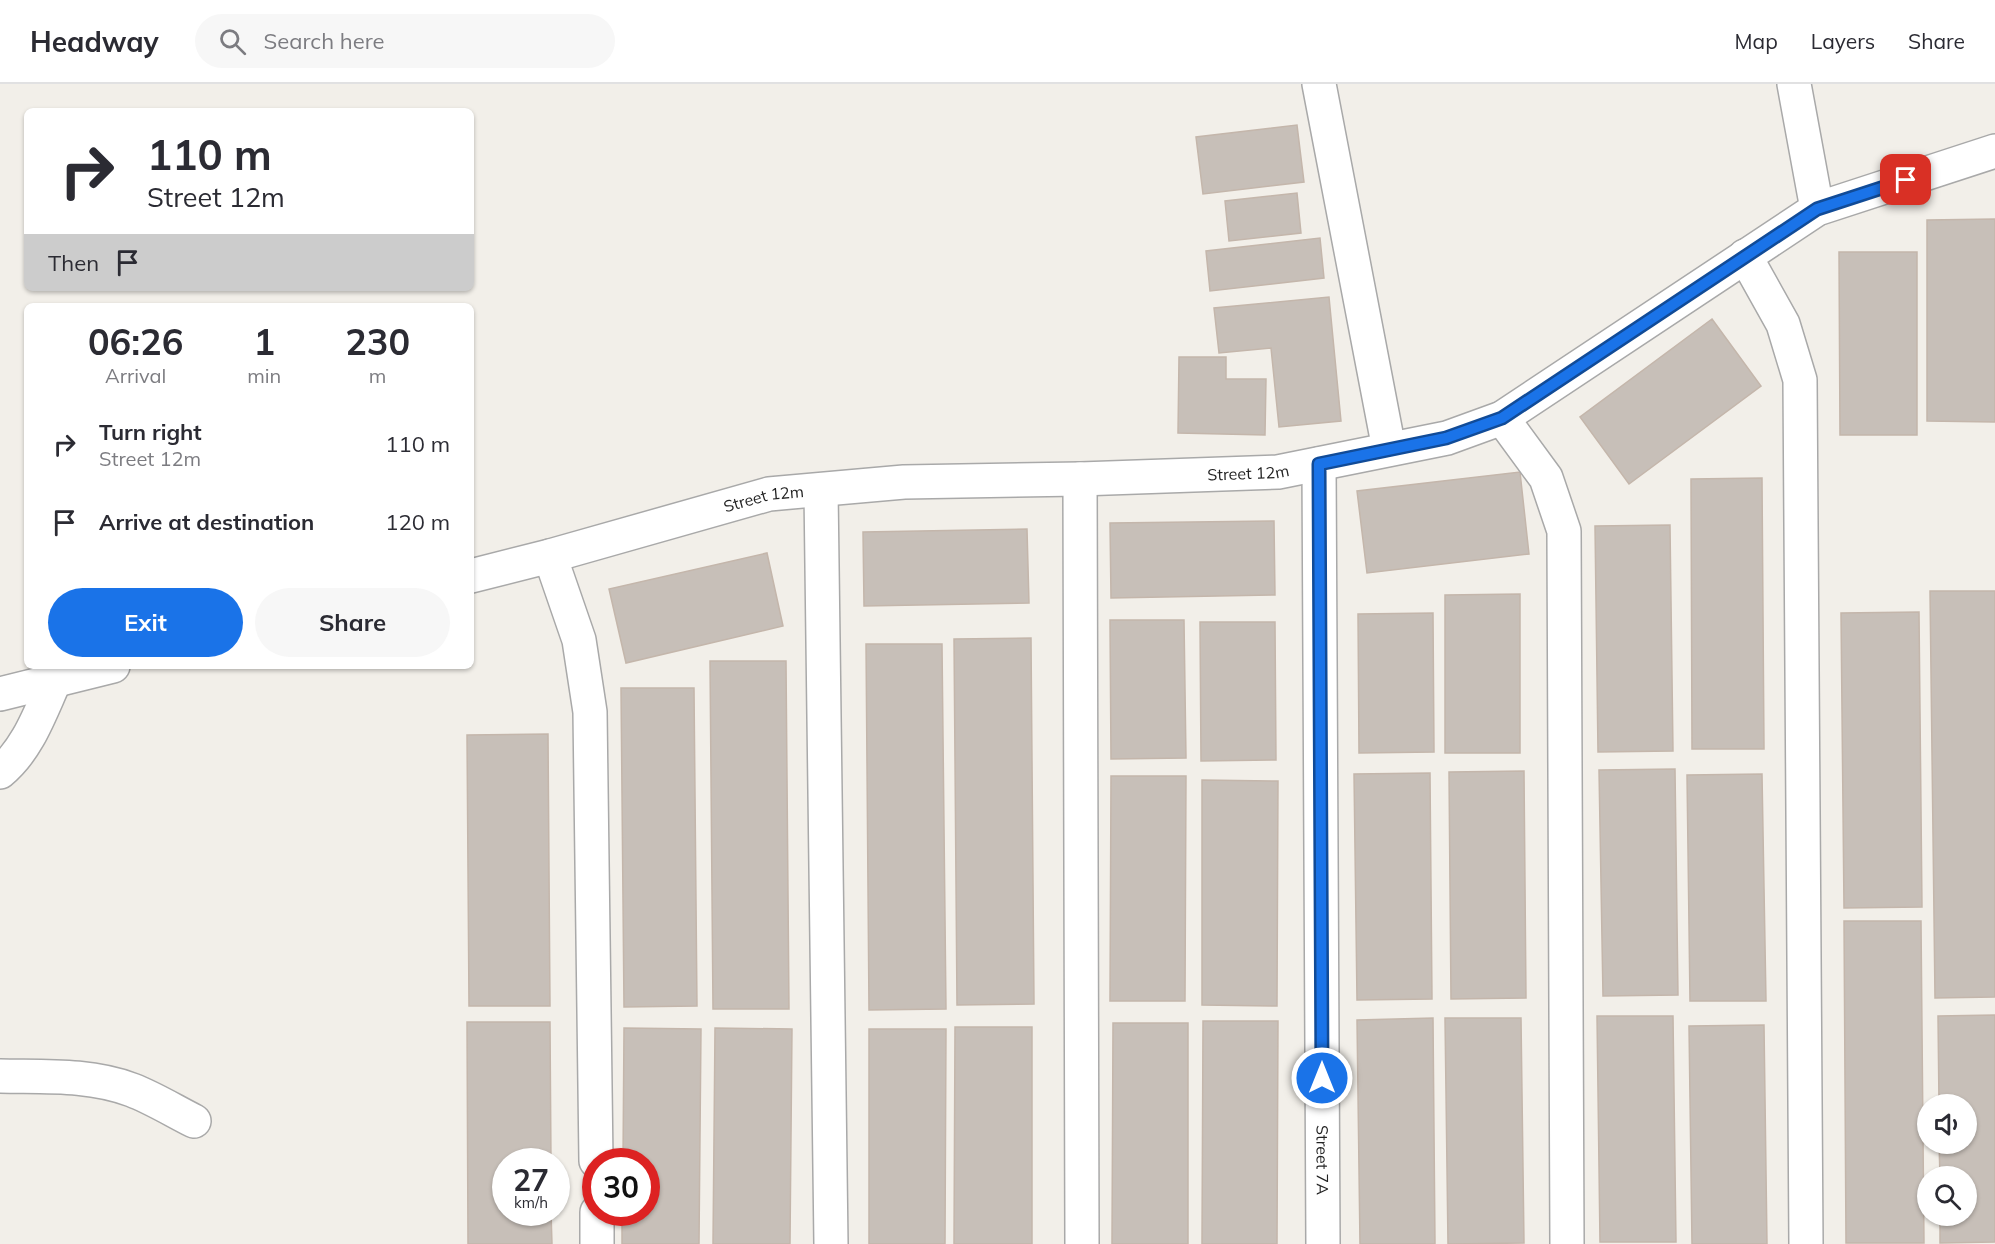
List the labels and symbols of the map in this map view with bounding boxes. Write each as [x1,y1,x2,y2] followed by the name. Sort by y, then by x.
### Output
[1880,154,1931,205] pin
[1207,460,1291,484] street label: Street 12m
[721,481,805,516] street label: Street 12m
[1290,1046,1354,1110] position arrow
[1312,1125,1333,1195] street label: Street 7A
[582,1148,660,1226] speed limit sign: 30

